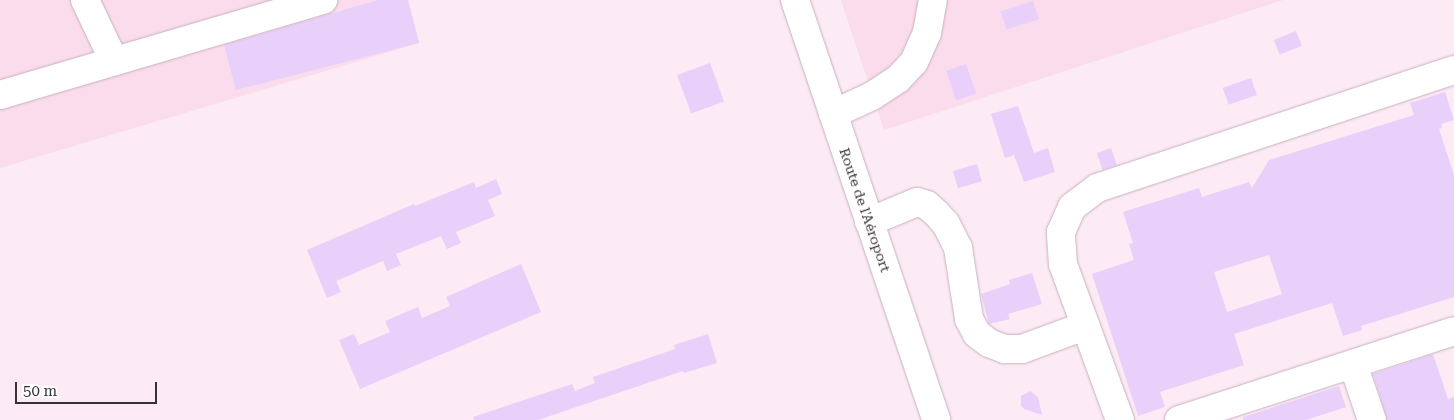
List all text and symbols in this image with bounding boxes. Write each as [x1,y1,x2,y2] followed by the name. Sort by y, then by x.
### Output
[836,146,894,274] street label: Route de l'Aéroport
[18,372,160,404] scale bar
[23,382,57,400] text: 50 m

